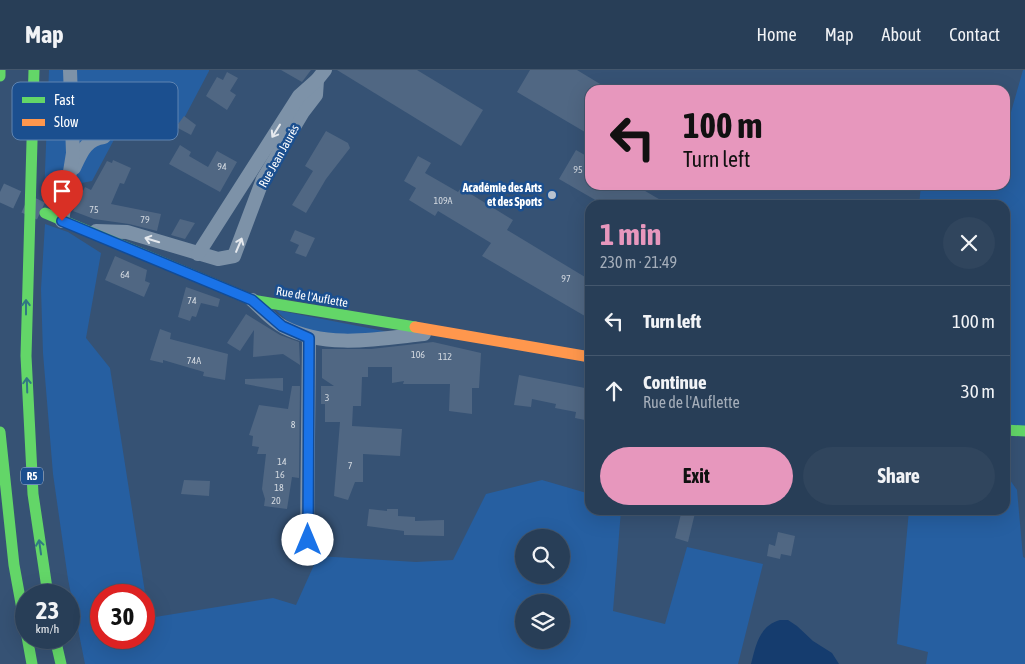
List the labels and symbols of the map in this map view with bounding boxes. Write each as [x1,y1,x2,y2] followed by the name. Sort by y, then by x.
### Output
[12,82,178,140] legend
[54,92,75,108] text: Fast
[54,114,79,130] text: Slow
[256,122,302,190] street label: Rue Jean Jaurès
[271,124,282,138] one-way arrow
[217,161,227,172] house number: 94
[573,164,583,175] house number: 95
[41,170,83,221] pin
[461,181,543,209] place label: Académie des Arts et des Sports
[546,189,558,201] marker: Académie des Arts et des Sports
[434,195,453,206] house number: 109A
[89,204,99,215] house number: 75
[140,214,150,225] house number: 79
[144,234,160,244] one-way arrow
[235,238,245,253] one-way arrow
[120,269,130,280] house number: 64
[561,273,571,284] house number: 97
[275,284,349,310] street label: Rue de l'Auflette
[187,295,197,306] house number: 74
[21,300,31,316] one-way arrow
[411,349,425,360] house number: 106
[438,351,452,362] house number: 112
[187,355,201,366] house number: 74A
[22,377,32,394] one-way arrow
[325,392,330,403] house number: 3
[291,419,296,430] house number: 8
[277,456,287,467] house number: 14
[348,460,353,471] house number: 7
[21,468,43,484] road number: R5
[275,469,285,480] house number: 16
[274,482,284,493] house number: 18
[271,495,281,506] house number: 20
[281,513,333,565] position arrow
[35,539,45,555] one-way arrow
[90,584,155,649] speed limit sign: 30

